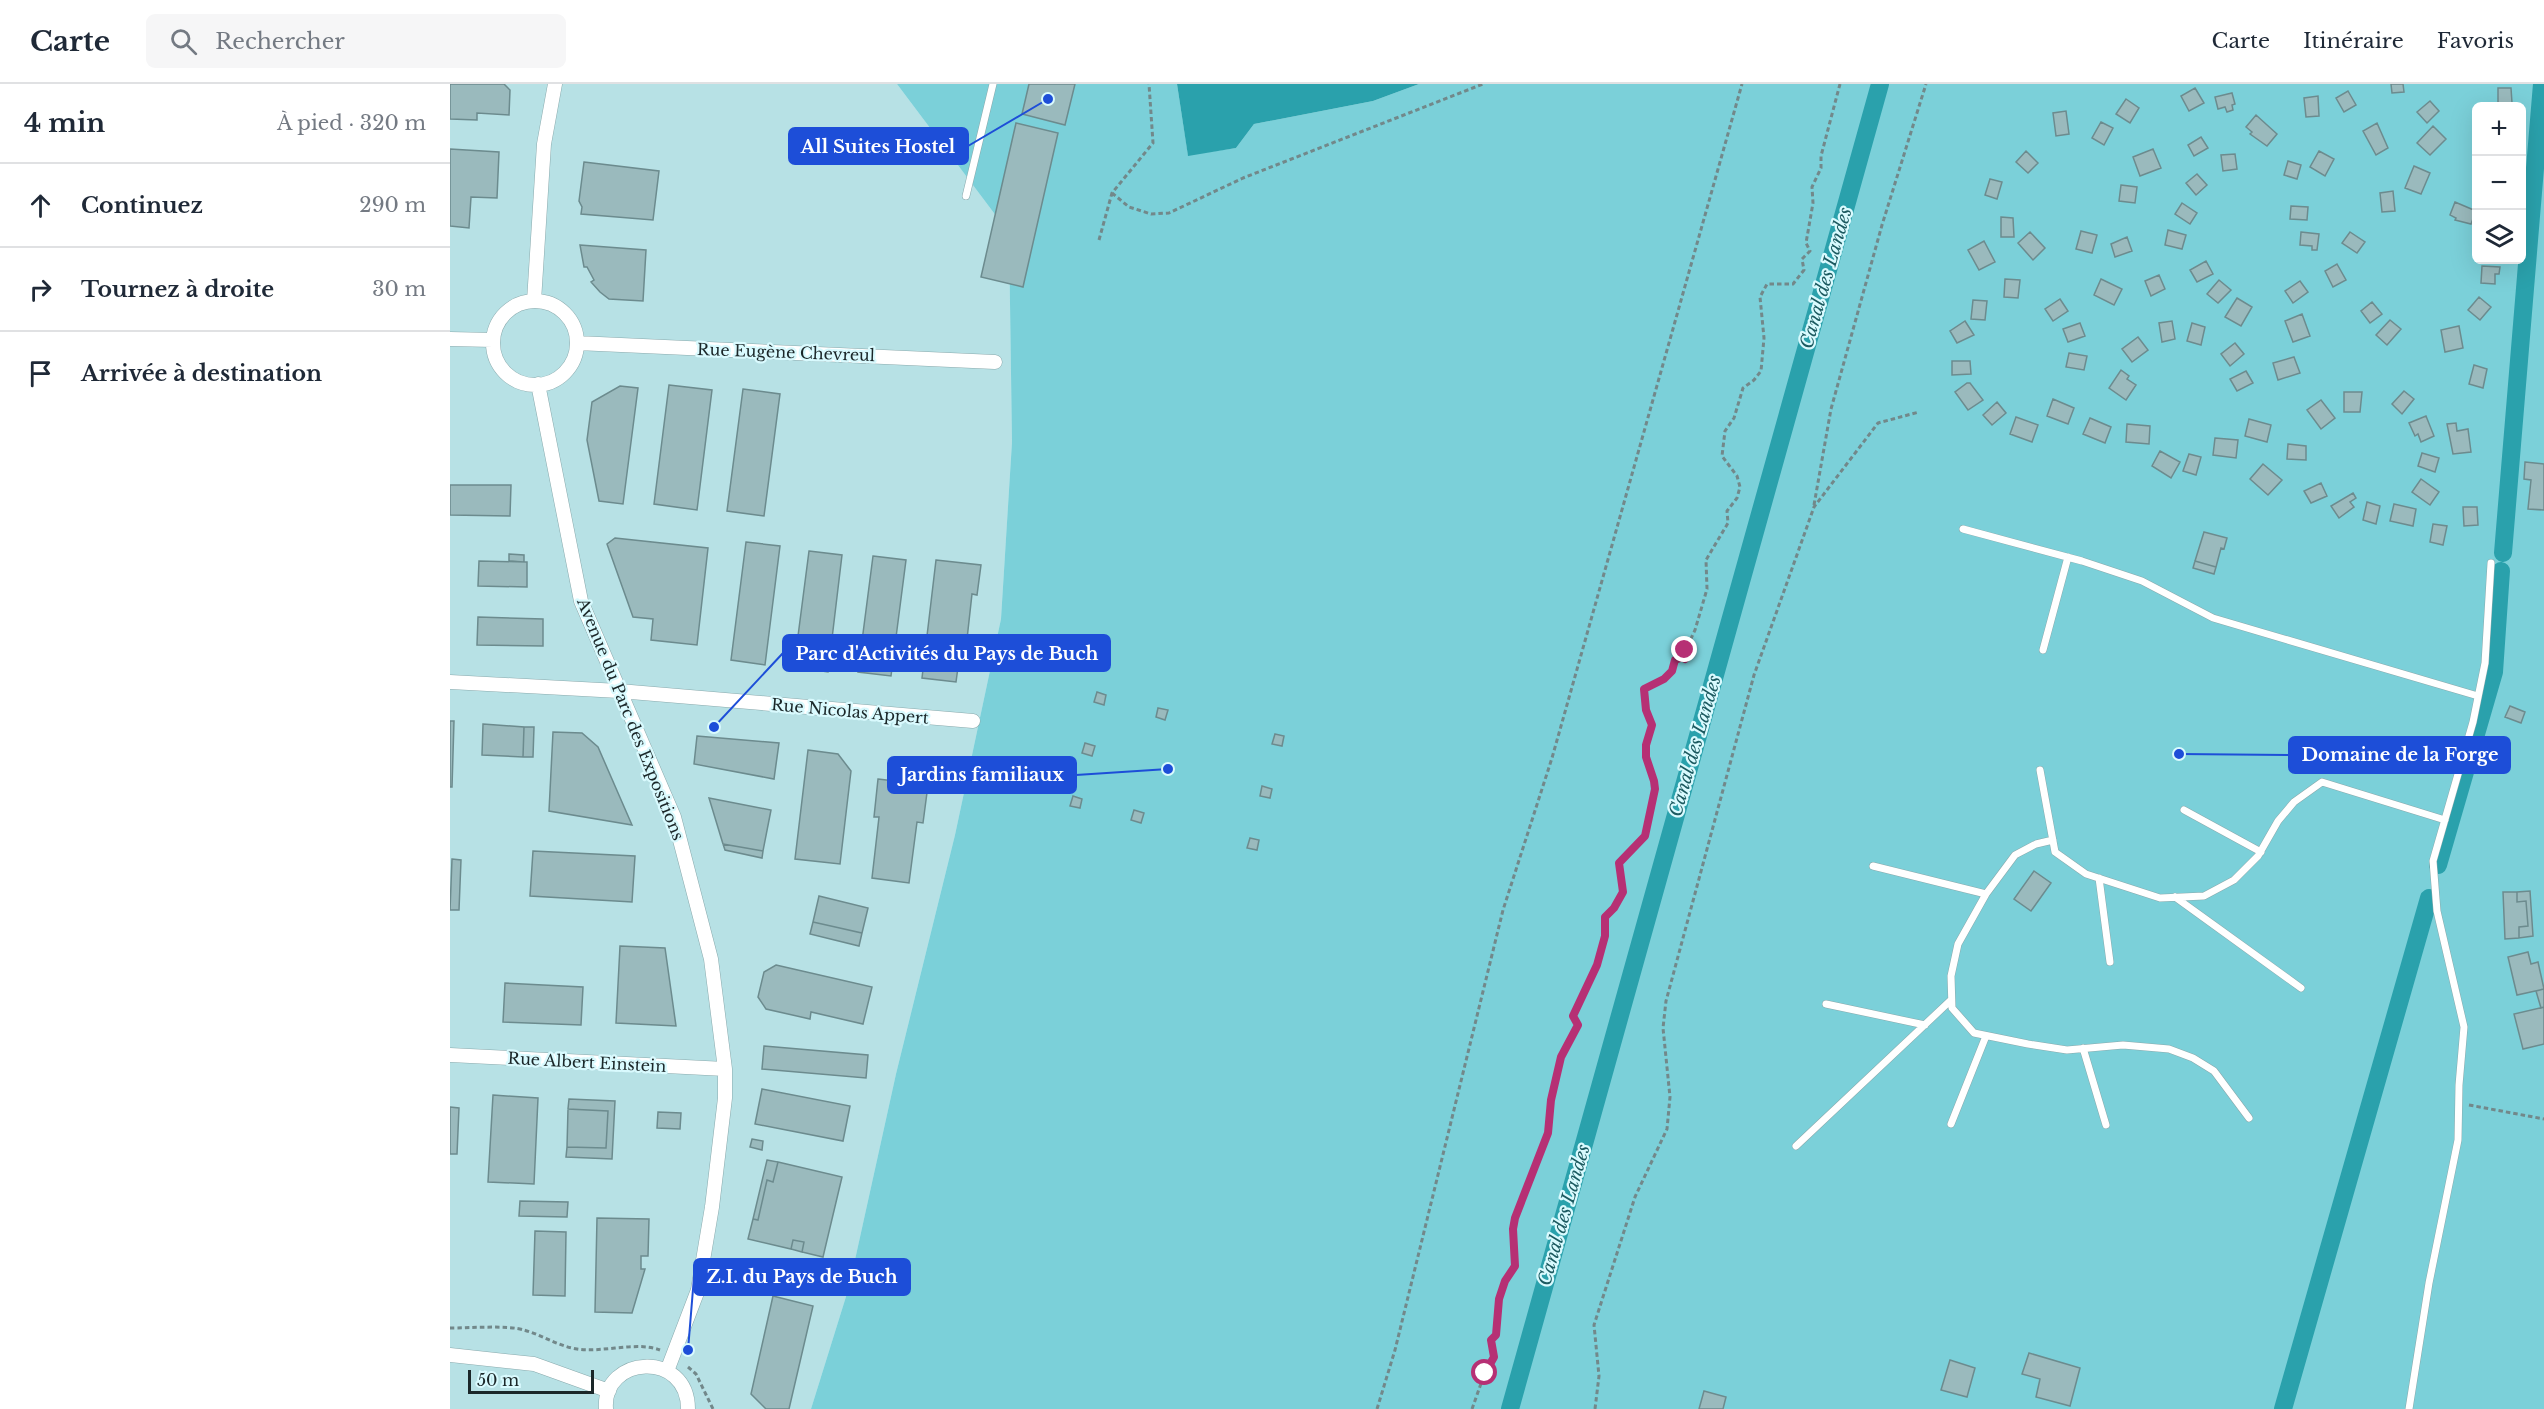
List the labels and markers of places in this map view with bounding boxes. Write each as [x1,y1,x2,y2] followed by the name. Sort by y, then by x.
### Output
[789,128,968,164] callout: All Suites Hostel
[783,635,1110,671] callout: Parc d'Activités du Pays de Buch
[2289,737,2510,773] callout: Domaine de la Forge
[888,757,1076,793] callout: Jardins familiaux
[694,1259,910,1295] callout: Z.I. du Pays de Buch

